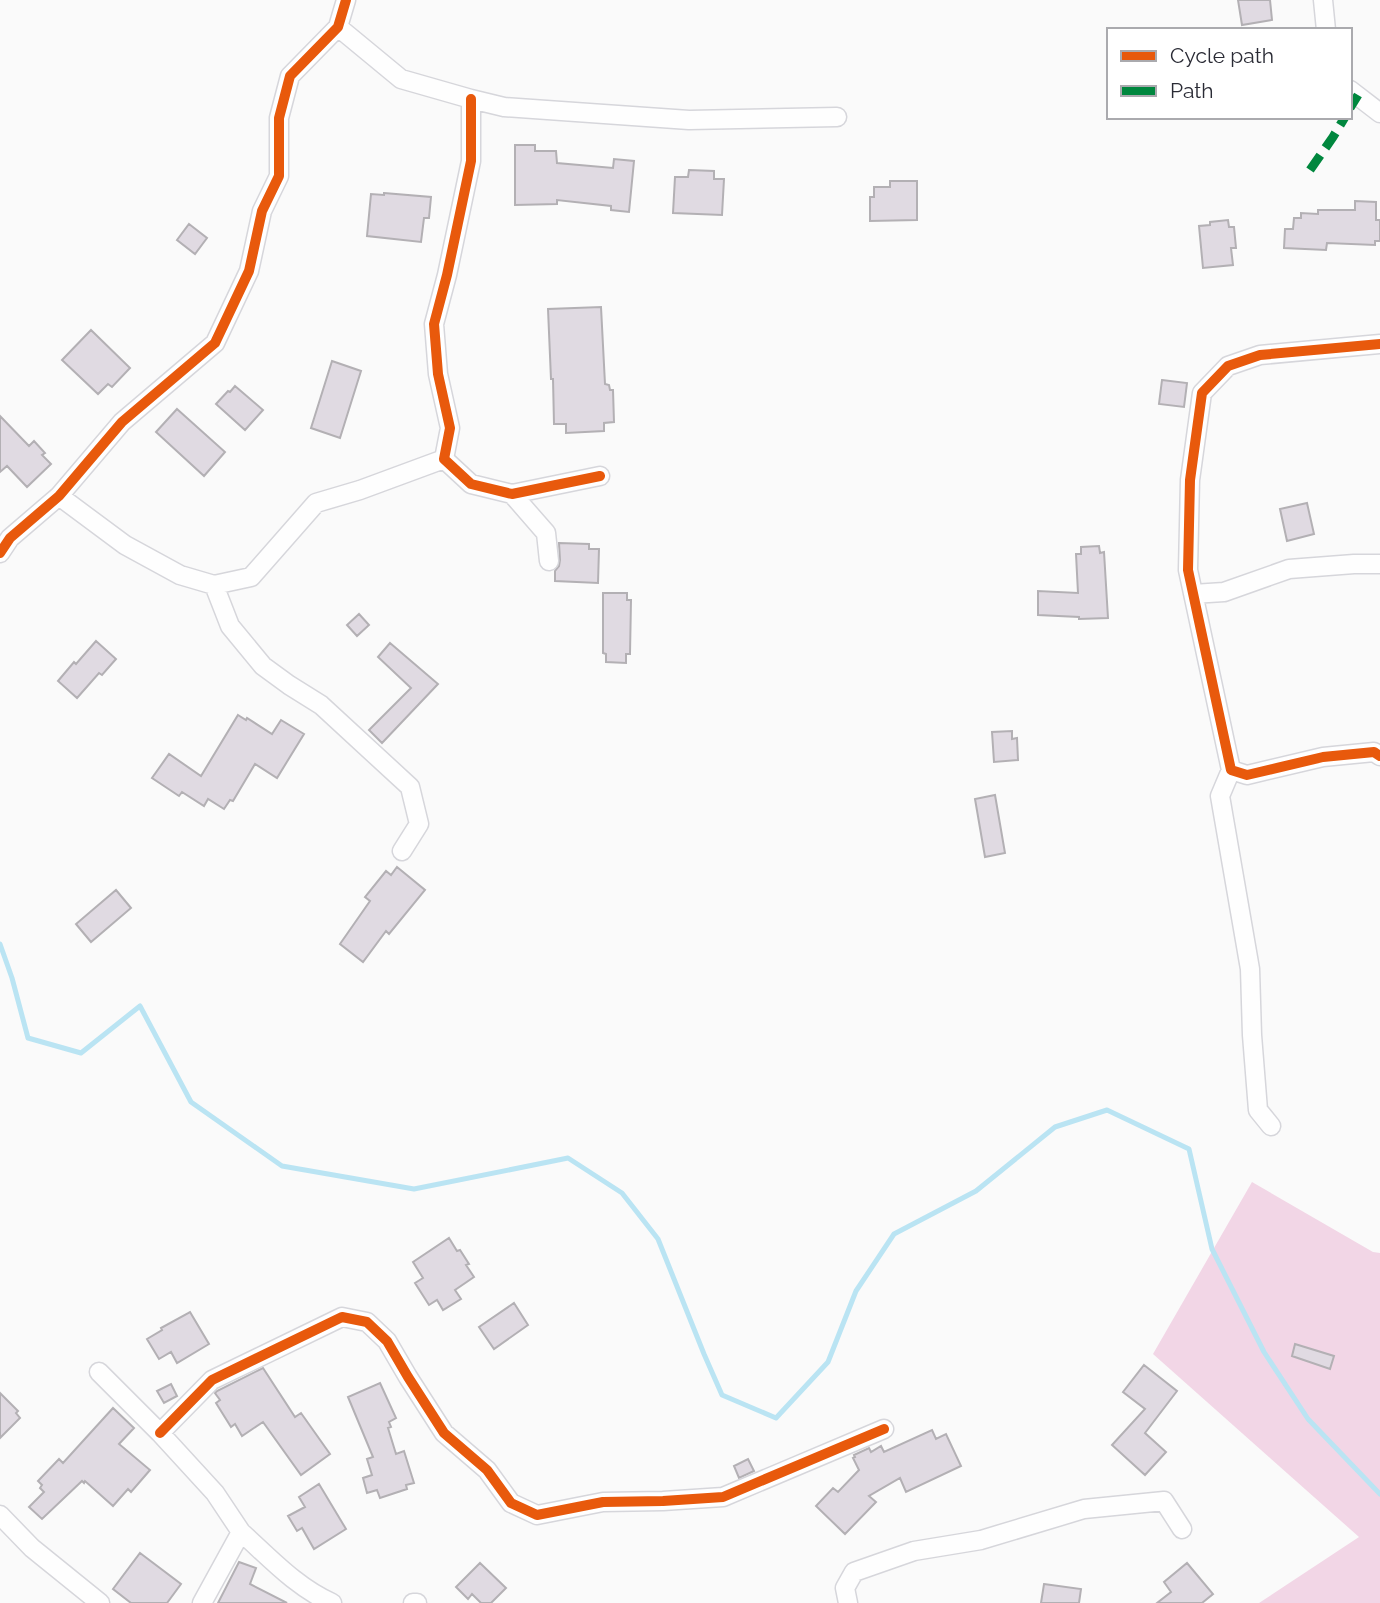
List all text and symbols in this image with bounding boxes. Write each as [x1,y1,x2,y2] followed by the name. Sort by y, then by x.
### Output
[1107,28,1352,119] legend
[1170,43,1274,68] text: Cycle path
[1170,78,1214,103] text: Path

